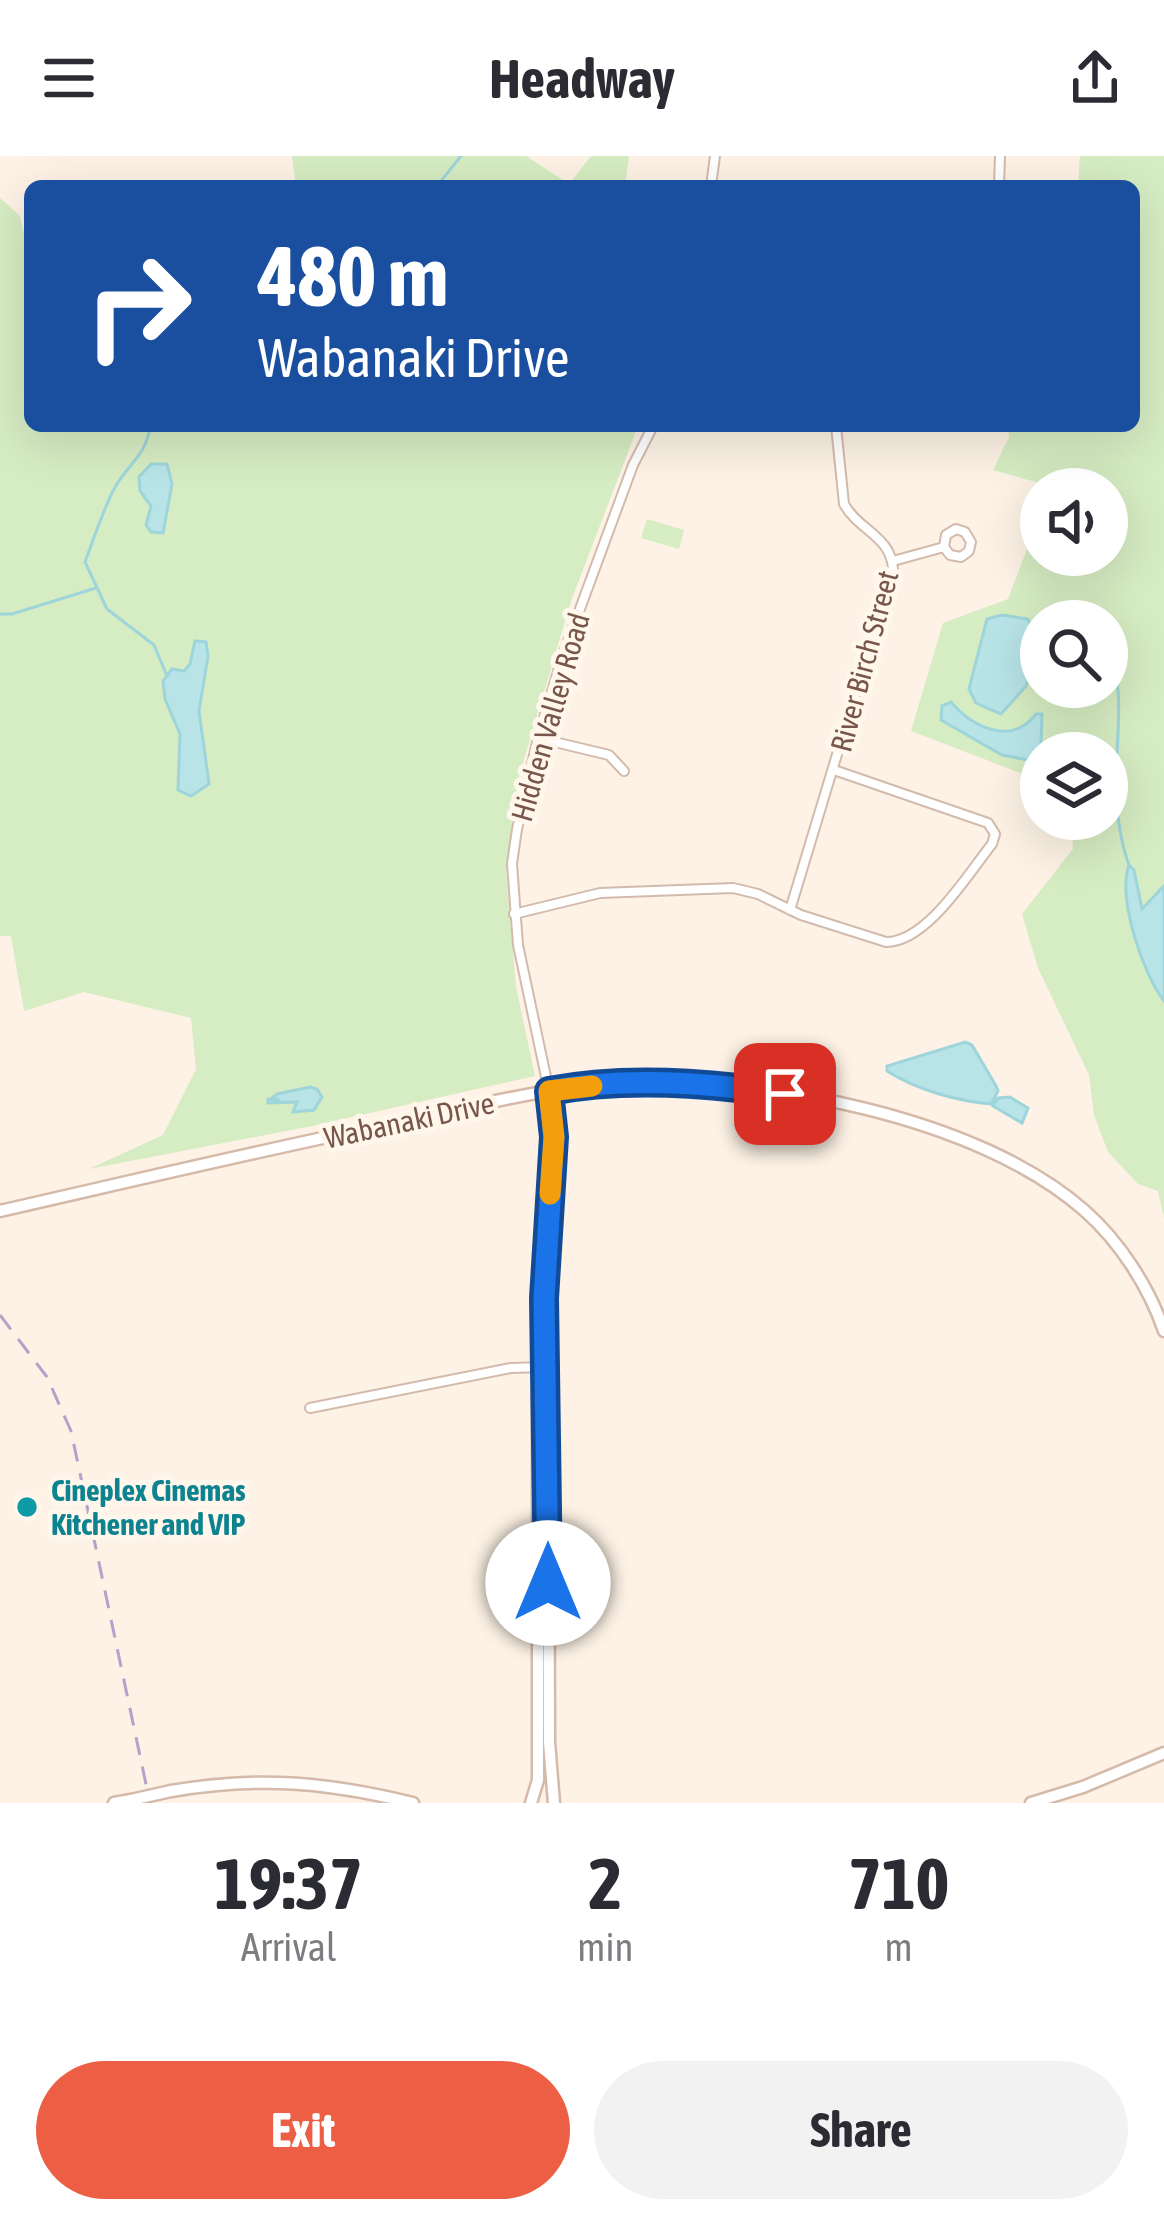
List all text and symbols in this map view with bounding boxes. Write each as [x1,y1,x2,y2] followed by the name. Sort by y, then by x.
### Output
[36,45,102,111] icon: menu
[1062,45,1128,111] icon: share
[489,48,675,109] text: Headway
[60,228,216,384] icon: right
[258,228,448,324] text: 480 m
[258,327,569,388] text: Wabanaki Drive
[1020,468,1128,840] map controls
[1020,468,1128,576] button: sound
[823,567,905,755] street label: River Birch Street
[1020,600,1128,708] button: search
[504,609,596,825] street label: Hidden Valley Road
[1020,732,1128,840] button: layers
[734,1043,836,1145] pin
[752,1061,818,1127] icon: arrive
[321,1085,497,1155] street label: Wabanaki Drive
[51,1473,246,1541] place label: Cineplex Cinemas Kitchener and VIP
[14,1494,40,1520] marker: Cineplex Cinemas Kitchener and VIP
[485,1520,611,1646] position arrow
[215,1842,363,1924] text: 19:37
[588,1842,622,1924] text: 2
[848,1842,949,1924] text: 710
[241,1925,336,1969] text: Arrival
[577,1925,633,1969] text: min
[885,1925,913,1969] text: m
[36,2061,570,2199] button: Exit
[594,2061,1128,2199] button: Share

